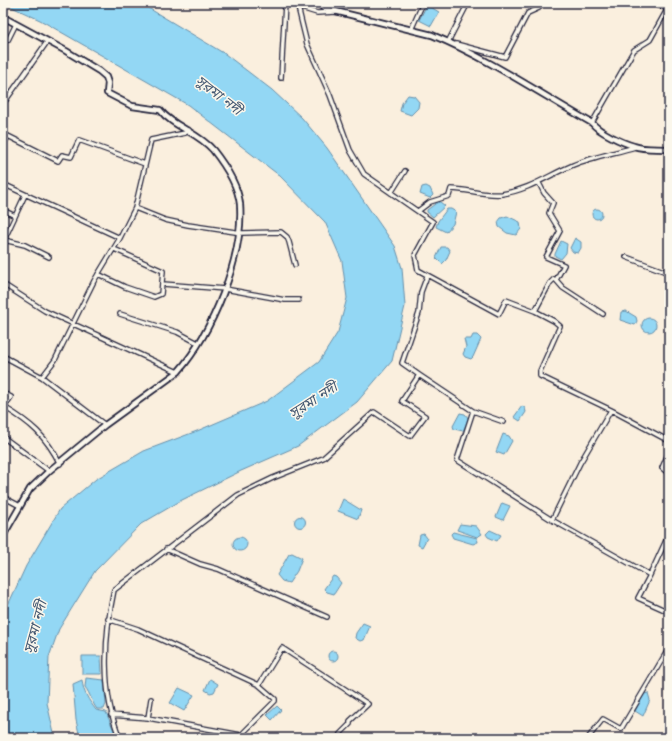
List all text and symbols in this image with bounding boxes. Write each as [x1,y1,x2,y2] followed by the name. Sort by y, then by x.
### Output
[192,72,248,121] water label: সুরমা নদী
[286,377,343,422] water label: সুরমা নদী
[20,596,52,655] water label: সুরমা নদী

